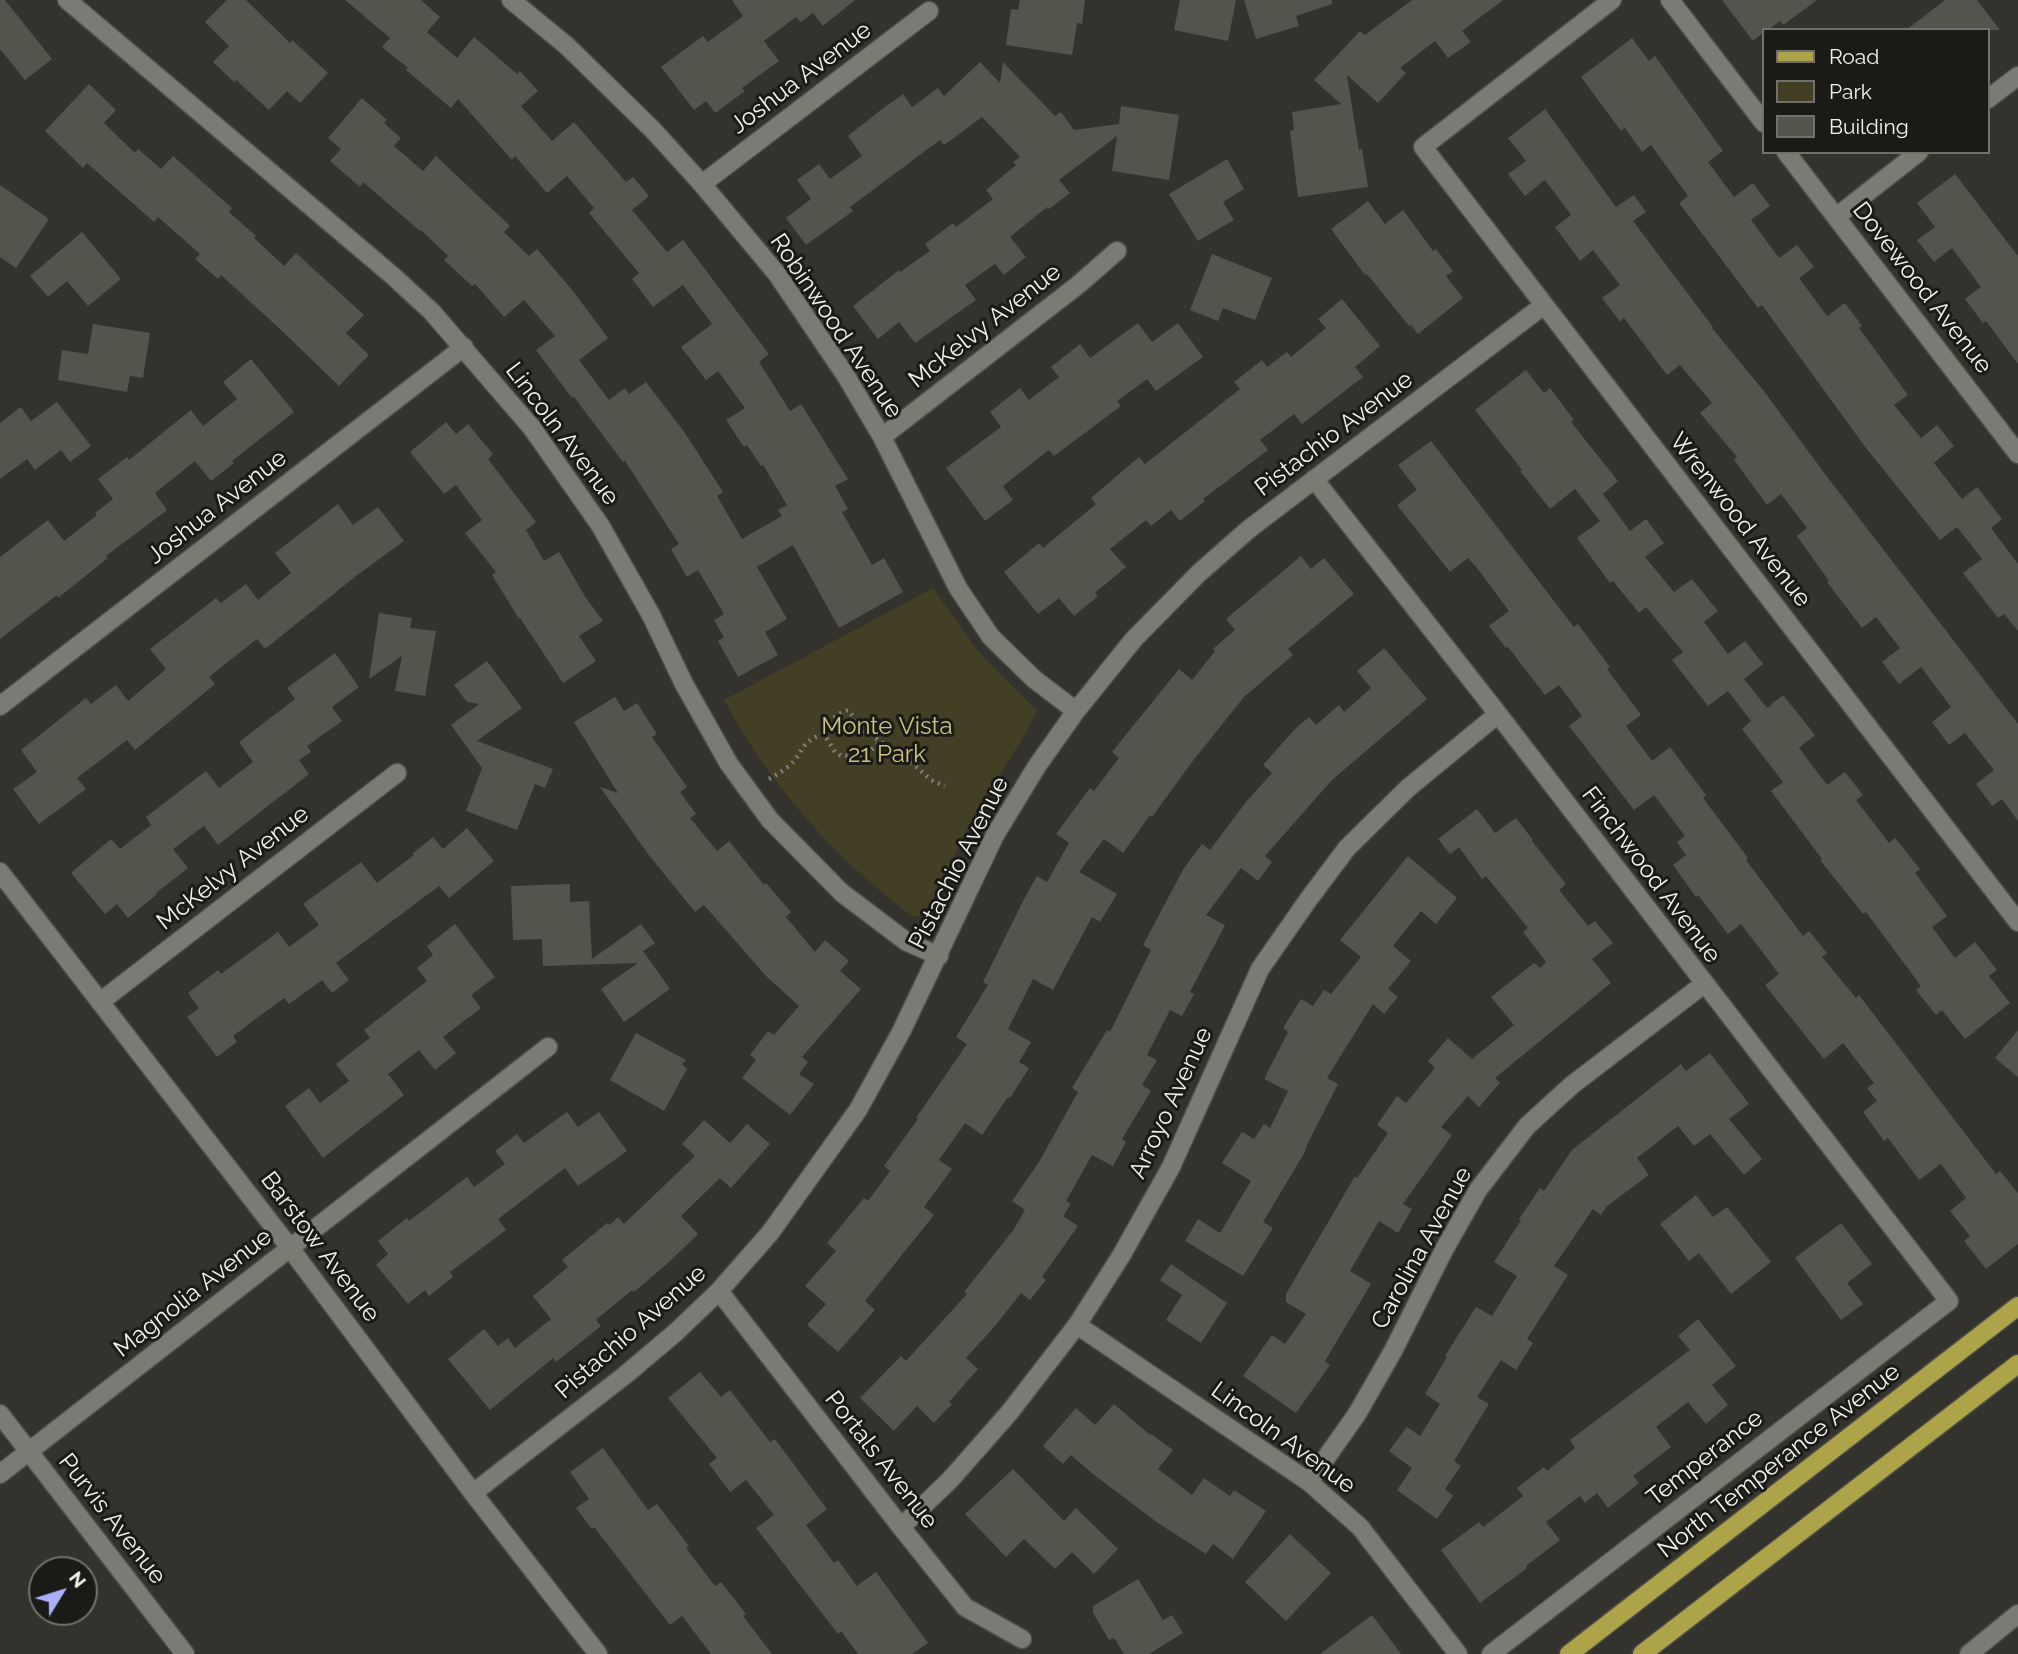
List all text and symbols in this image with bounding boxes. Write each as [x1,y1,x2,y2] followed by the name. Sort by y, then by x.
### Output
[725,16,877,140] street label: Joshua Avenue
[1762,28,1990,154] legend
[1829,44,1879,69] text: Road
[1829,79,1872,104] text: Park
[1829,114,1909,139] text: Building
[1846,196,1998,380] street label: Dovewood Avenue
[764,228,908,424] street label: Robinwood Avenue
[903,258,1067,394] street label: McKelvy Avenue
[499,357,625,511] street label: Lincoln Avenue
[1250,365,1418,503] street label: Pistachio Avenue
[1663,427,1817,613] street label: Wrenwood Avenue
[142,444,292,570] street label: Joshua Avenue
[821,713,953,769] park label: Monte Vista 21 Park
[903,772,1015,954] street label: Pistachio Avenue
[1575,781,1727,969] street label: Finchwood Avenue
[151,800,315,936] street label: McKelvy Avenue
[1123,1023,1219,1183] street label: Arroyo Avenue
[1366,1162,1478,1334] street label: Carolina Avenue
[254,1166,386,1328] street label: Barstow Avenue
[108,1222,278,1364] street label: Magnolia Avenue
[550,1259,712,1405] street label: Pistachio Avenue
[1652,1358,1906,1564] street label: North Temperance Avenue
[1205,1376,1361,1500] street label: Lincoln Avenue
[818,1385,944,1535] street label: Portals Avenue
[1641,1404,1769,1512] street label: Temperance
[52,1448,172,1590] street label: Purvis Avenue
[28,1556,98,1626] north arrow
[65,1567,91,1592] text: N

